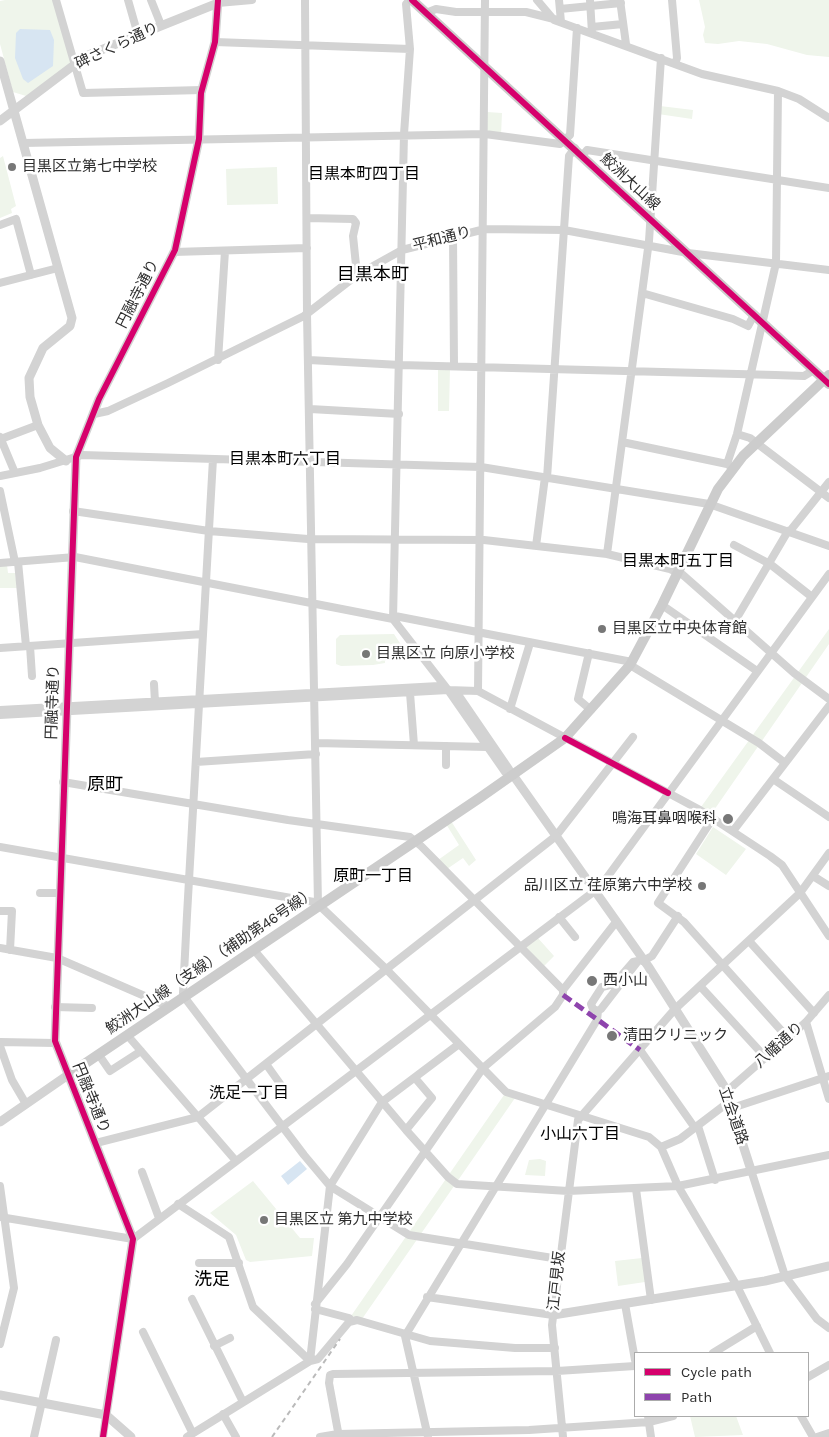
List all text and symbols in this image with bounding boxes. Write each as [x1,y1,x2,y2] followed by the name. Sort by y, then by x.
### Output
[72,19,162,73] street label: 碑さくら通り
[596,150,664,214] street label: 鮫洲大山線
[22,158,157,176] place label: 目黒区立第七中学校
[6,161,18,173] marker: 目黒区立第七中学校
[308,164,420,184] district label: 目黒本町四丁目
[411,223,473,255] street label: 平和通り
[113,257,163,331] street label: 円融寺通り
[337,264,409,286] district label: 目黒本町
[229,449,341,469] district label: 目黒本町六丁目
[622,551,734,571] district label: 目黒本町五丁目
[612,620,747,638] place label: 目黒区立中央体育館
[596,623,608,635] marker: 目黒区立中央体育館
[376,645,515,663] place label: 目黒区立 向原小学校
[360,648,372,660] marker: 目黒区立 向原小学校
[43,664,63,740] street label: 円融寺通り
[87,774,123,796] district label: 原町
[612,810,717,828] place label: 鳴海耳鼻咽喉科
[721,812,735,826] marker: 鳴海耳鼻咽喉科
[333,866,413,886] district label: 原町一丁目
[523,877,692,895] place label: 品川区立 荏原第六中学校
[696,880,708,892] marker: 品川区立 荏原第六中学校
[103,884,319,1038] street label: 鮫洲大山線（支線）（補助第46号線）
[603,972,648,990] place label: 西小山
[585,974,599,988] marker: 西小山
[751,1018,807,1072] street label: 八幡通り
[623,1027,728,1045] place label: 清田クリニック
[605,1029,619,1043] marker: 清田クリニック
[69,1060,113,1136] street label: 円融寺通り
[209,1083,289,1103] district label: 洗足一丁目
[715,1085,751,1147] street label: 立会道路
[540,1124,620,1144] district label: 小山六丁目
[274,1211,413,1229] place label: 目黒区立 第九中学校
[258,1214,270,1226] marker: 目黒区立 第九中学校
[545,1250,569,1312] street label: 江戸見坂
[194,1269,230,1291] district label: 洗足
[634,1352,809,1417] legend
[681,1363,752,1381] text: Cycle path
[681,1388,712,1406] text: Path

